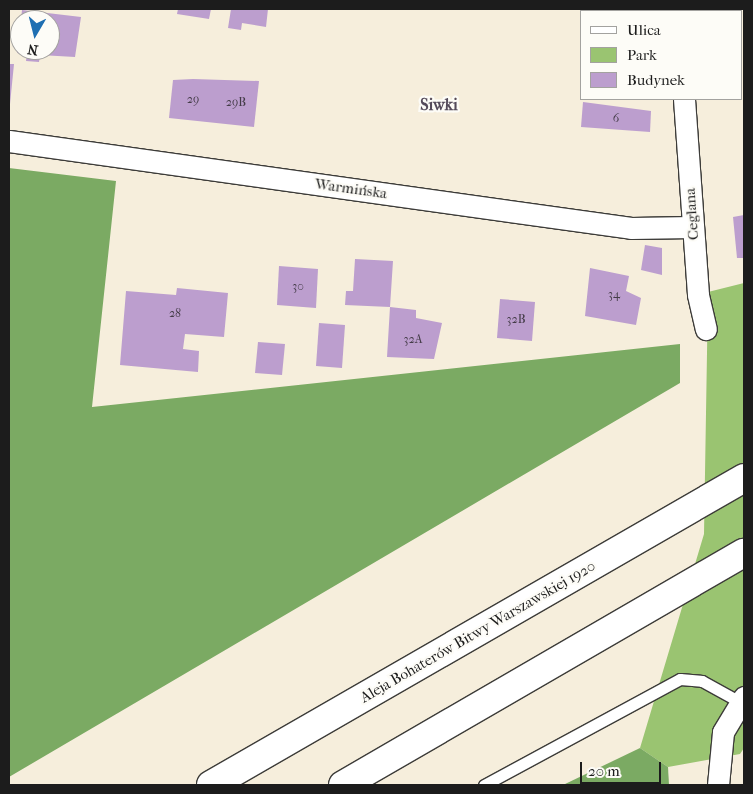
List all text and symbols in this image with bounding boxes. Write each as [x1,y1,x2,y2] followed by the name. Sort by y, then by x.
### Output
[10,10,60,60] north arrow
[580,10,743,100] legend
[627,21,661,39] text: Ulica
[27,40,39,59] text: N
[627,46,657,64] text: Park
[627,71,685,89] text: Budynek
[187,93,199,107] house number: 29
[420,95,458,115] district label: Siwki
[226,96,246,110] house number: 29B
[613,112,619,126] house number: 6
[314,175,388,203] street label: Warmińska
[681,187,703,241] street label: Ceglana
[292,280,304,294] house number: 30
[608,288,620,302] house number: 34
[169,307,181,321] house number: 28
[507,313,525,327] house number: 32B
[404,333,422,347] house number: 32A
[357,557,599,707] street label: Aleja Bohaterów Bitwy Warszawskiej 1920
[583,752,664,784] scale bar
[588,762,620,780] text: 20 m

